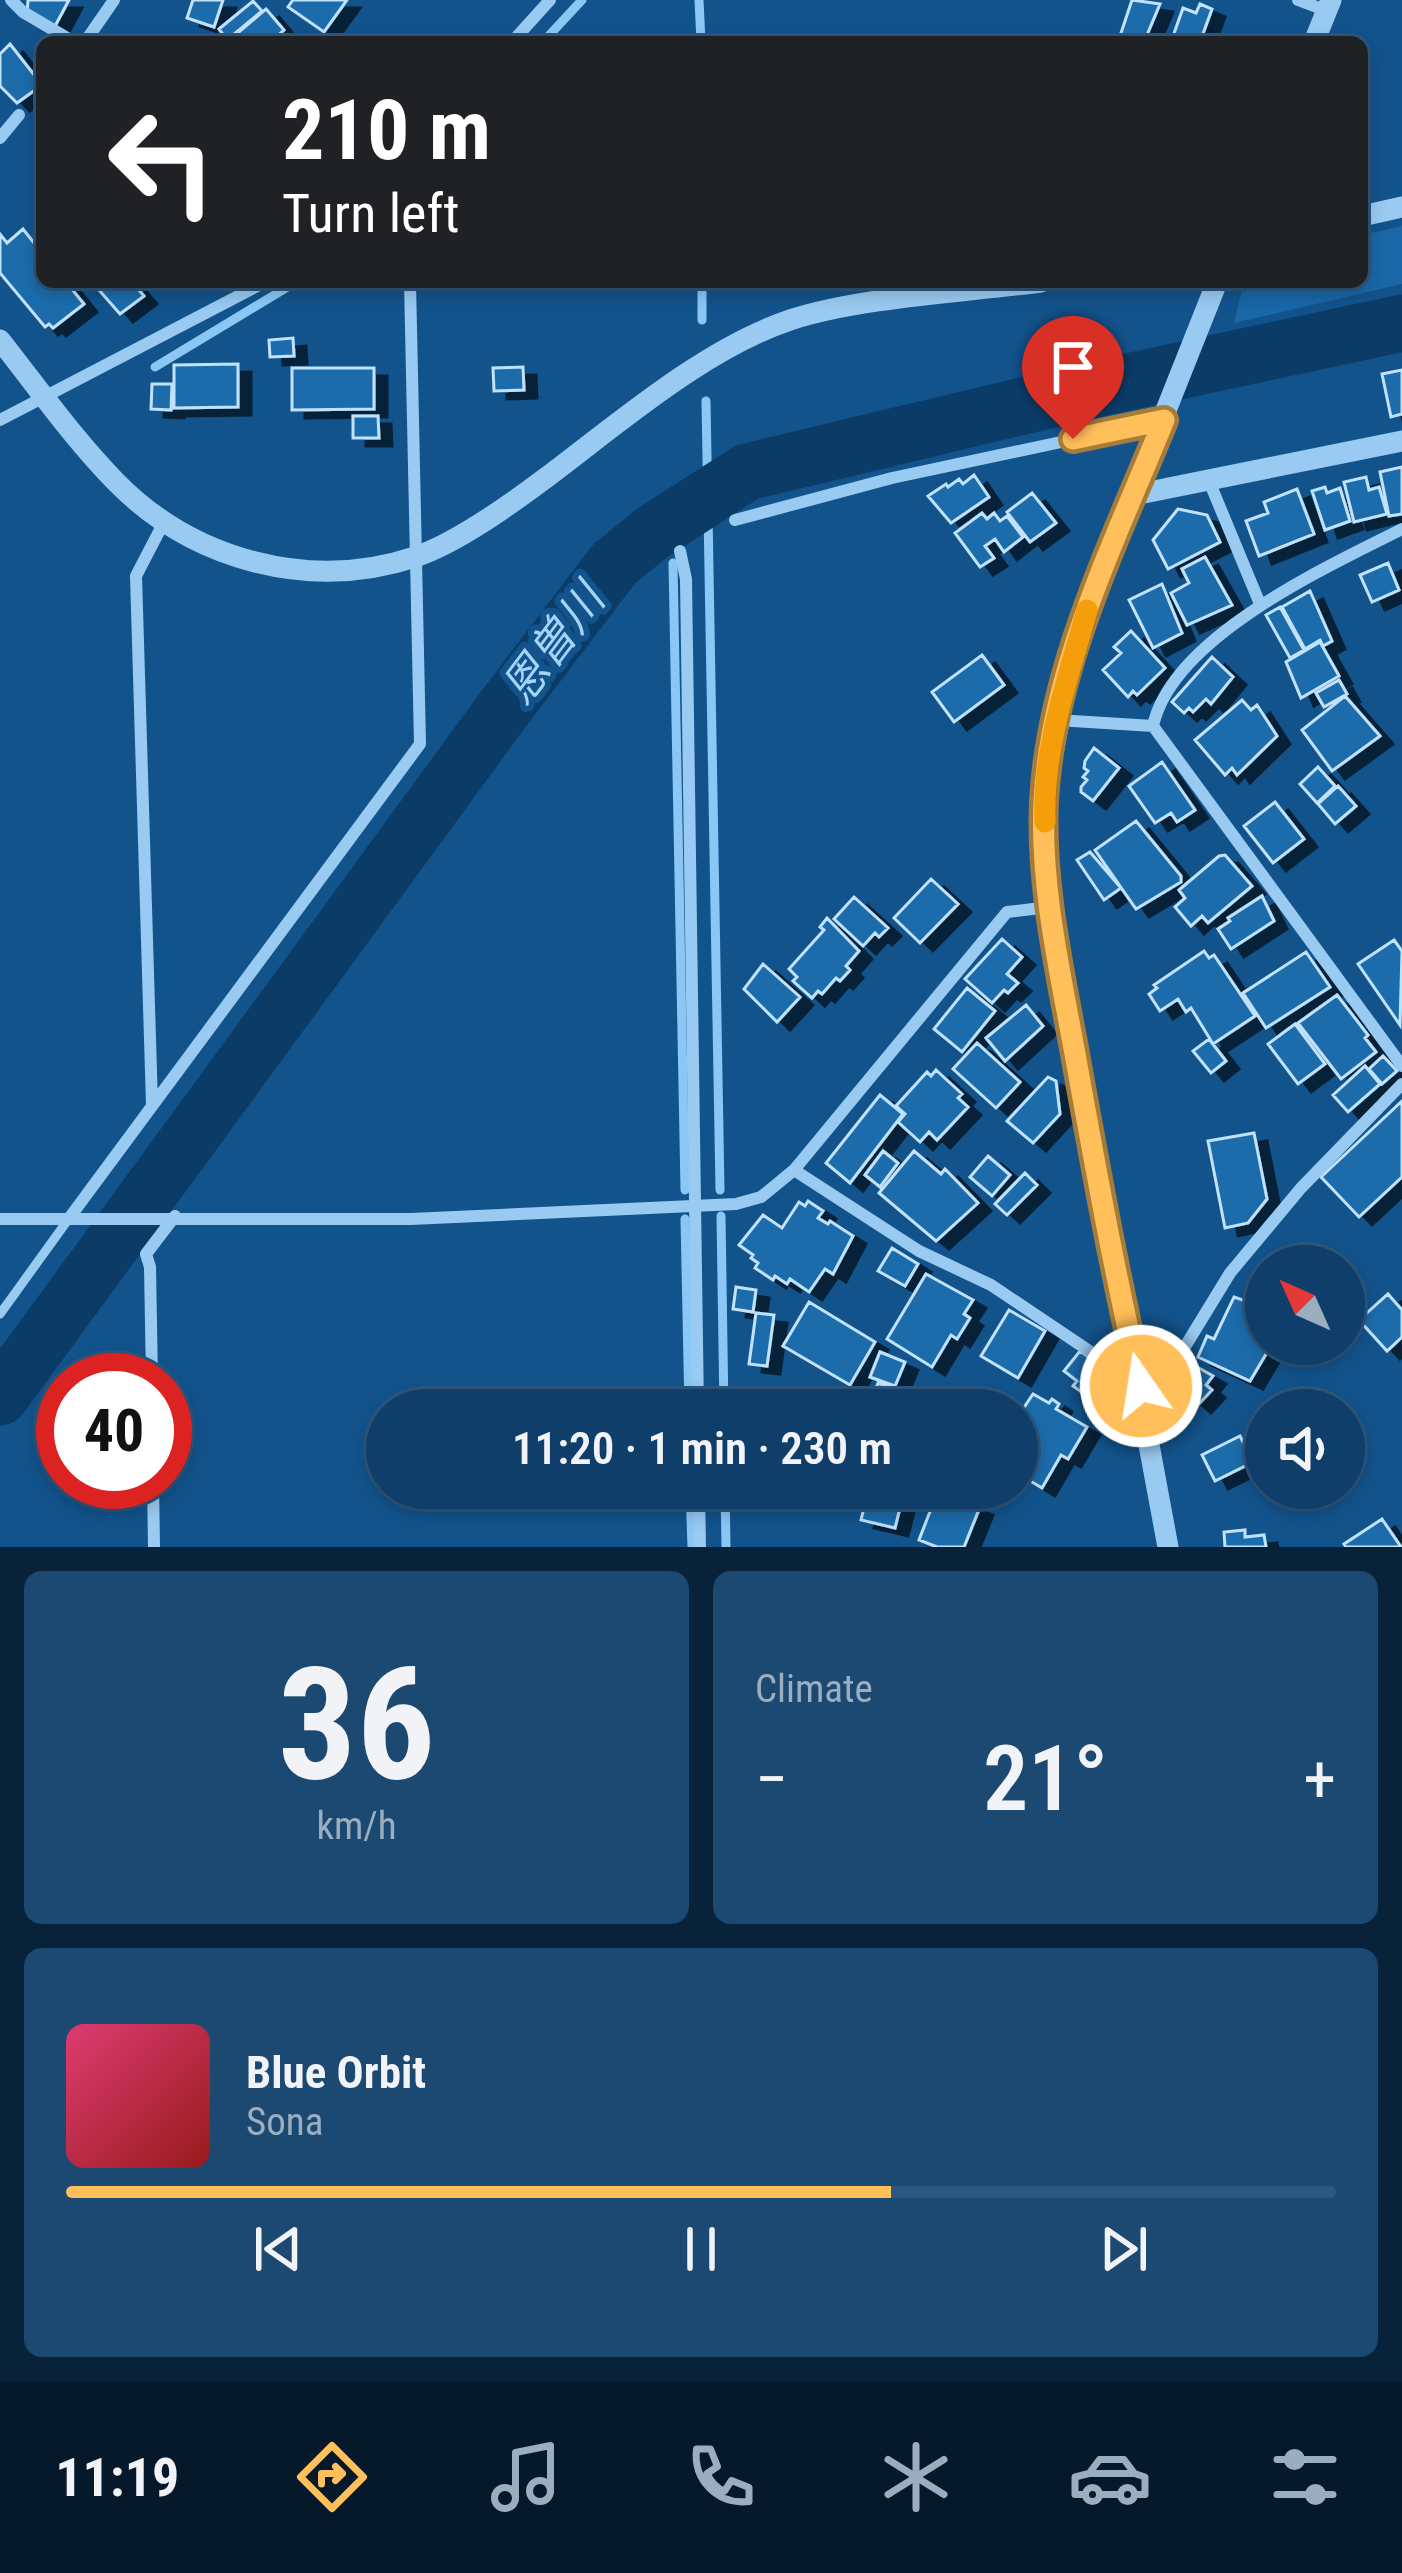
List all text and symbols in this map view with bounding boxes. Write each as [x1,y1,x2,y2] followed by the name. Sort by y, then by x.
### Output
[282,81,491,180] text: 210 m
[84,84,240,240] icon: left
[282,182,459,245] text: Turn left
[1022,316,1124,439] pin
[1040,334,1106,400] icon: arrive
[491,571,617,714] water label: 恩曽川
[1245,1245,1365,1365] north arrow
[1245,1245,1365,1509] map controls
[1078,1323,1204,1449] position arrow
[36,1353,192,1509] speed limit sign: 40
[1245,1389,1365,1509] button: sound
[512,1422,892,1475] text: 11:20 · 1 min · 230 m
[278,1633,435,1816] text: 36
[755,1666,873,1712] text: Climate
[983,1727,1108,1832] text: 21°
[755,1741,788,1818] text: −
[1303,1741,1336,1818] text: +
[316,1803,397,1849] text: km/h
[246,2046,426,2099] text: Blue Orbit
[246,2099,323,2145] text: Sona
[245,2216,311,2282] icon: previous
[668,2216,734,2282] icon: pause
[1091,2216,1157,2282] icon: next
[290,2435,374,2519] icon: directions
[484,2435,568,2519] icon: music
[679,2435,763,2519] icon: phone
[874,2435,958,2519] icon: climate
[1068,2435,1152,2519] icon: car
[1263,2435,1347,2519] icon: filters
[55,2446,179,2509] text: 11:19

